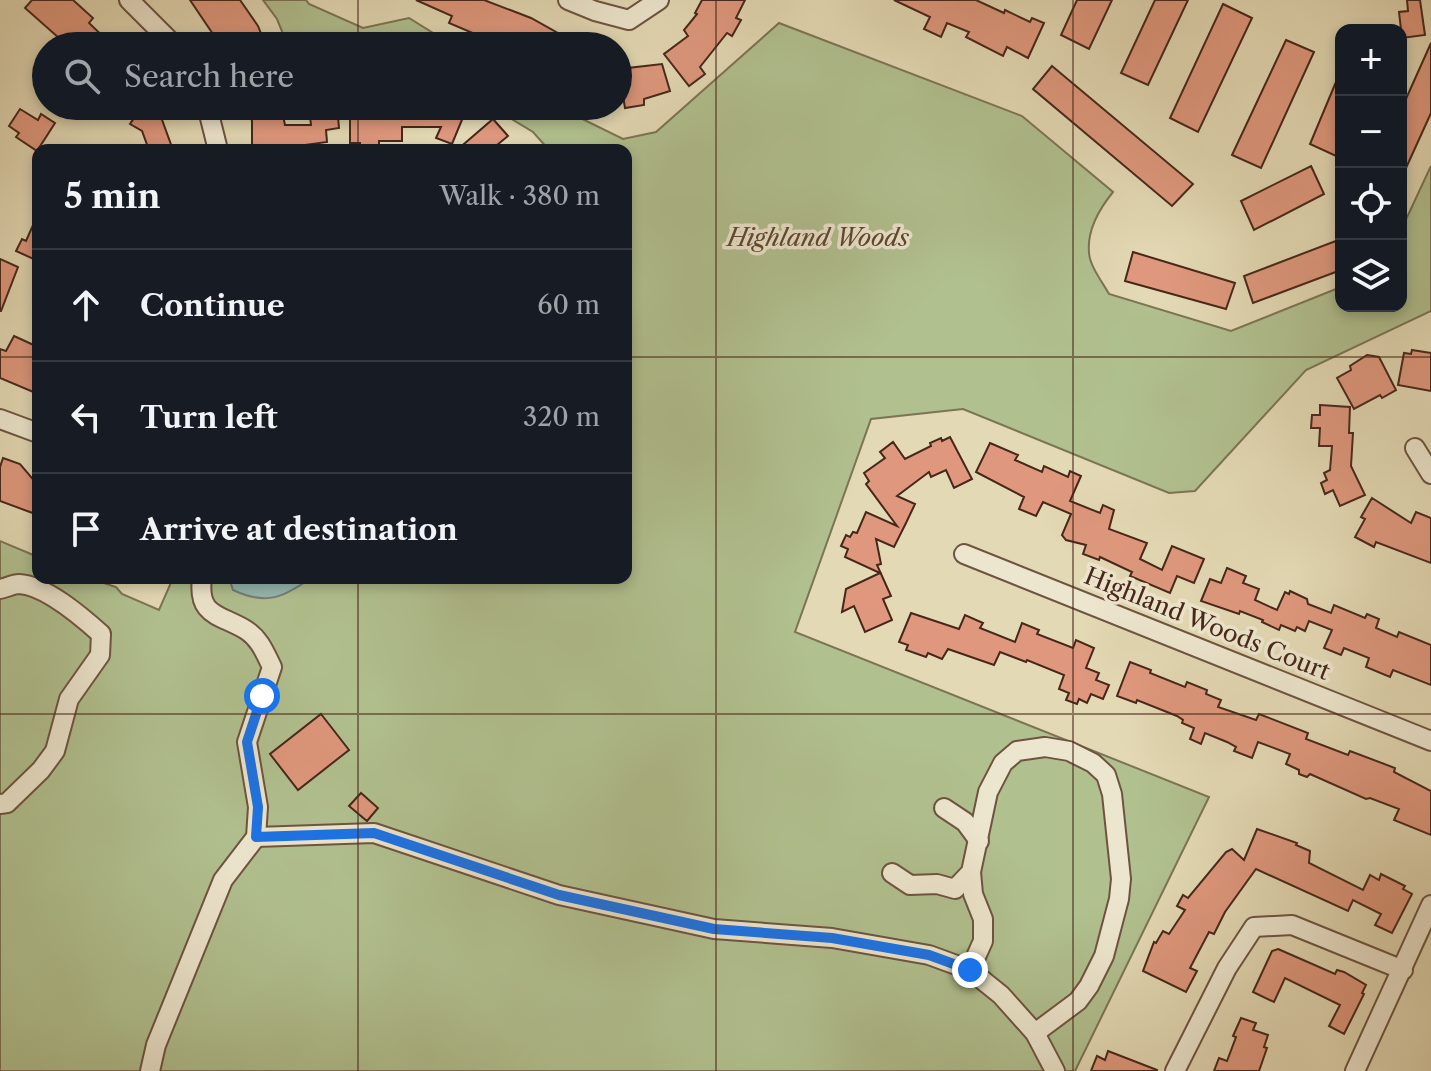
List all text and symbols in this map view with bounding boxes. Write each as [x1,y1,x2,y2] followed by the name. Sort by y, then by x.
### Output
[1335,24,1407,312] map controls
[1335,24,1407,96] button: +
[32,32,632,120] search box
[60,54,104,98] icon: search
[124,58,294,95] text: Search here
[1335,96,1407,168] button: −
[1335,168,1407,240] button: locate
[64,175,161,217] text: 5 min
[439,180,600,212] text: Walk · 380 m
[725,223,910,252] park label: Highland Woods
[1335,240,1407,312] button: layers
[64,283,108,327] icon: ahead
[140,287,285,324] text: Continue
[537,289,600,321] text: 60 m
[64,395,108,439] icon: left
[140,399,277,436] text: Turn left
[523,401,600,433] text: 320 m
[64,507,108,551] icon: arrive
[140,511,458,548] text: Arrive at destination
[1080,561,1335,686] street label: Highland Woods Court
[244,678,280,714] route start
[952,952,988,988] route end

